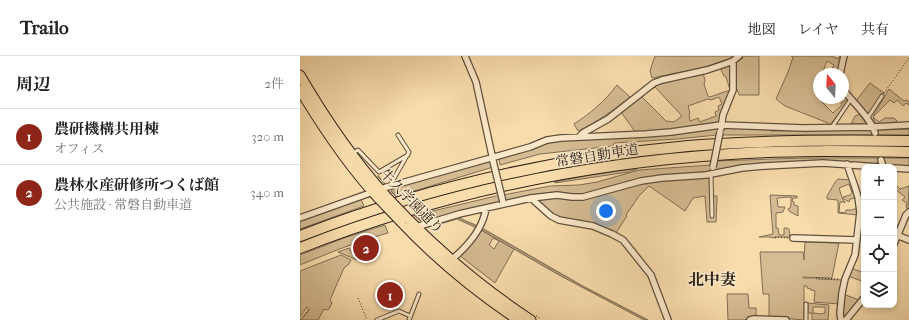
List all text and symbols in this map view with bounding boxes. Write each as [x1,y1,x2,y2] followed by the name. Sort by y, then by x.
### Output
[20,17,69,39] text: Trailo
[748,21,776,38] text: 地図
[798,21,839,38] text: レイヤ
[861,21,889,38] text: 共有
[813,68,849,104] north arrow
[16,74,50,94] text: 周辺
[264,76,284,91] text: 2件
[54,120,159,138] text: 農研機構共用棟
[27,129,31,144] text: 1
[251,129,284,144] text: 320 m
[54,141,105,156] text: オフィス
[554,141,640,170] street label: 常磐自動車道
[861,164,897,308] map controls
[861,164,897,200] button: +
[376,165,447,237] street label: 牛久学園通り
[54,176,219,194] text: 農林水産研修所つくば館
[26,185,32,200] text: 2
[250,185,284,200] text: 340 m
[54,197,192,212] text: 公共施設 · 常磐自動車道
[861,200,897,236] button: −
[596,201,616,221] your location
[353,233,379,263] pin: 2
[861,236,897,272] button: locate
[688,270,736,289] district label: 北中妻
[861,272,897,308] button: layers
[377,280,403,310] pin: 1

